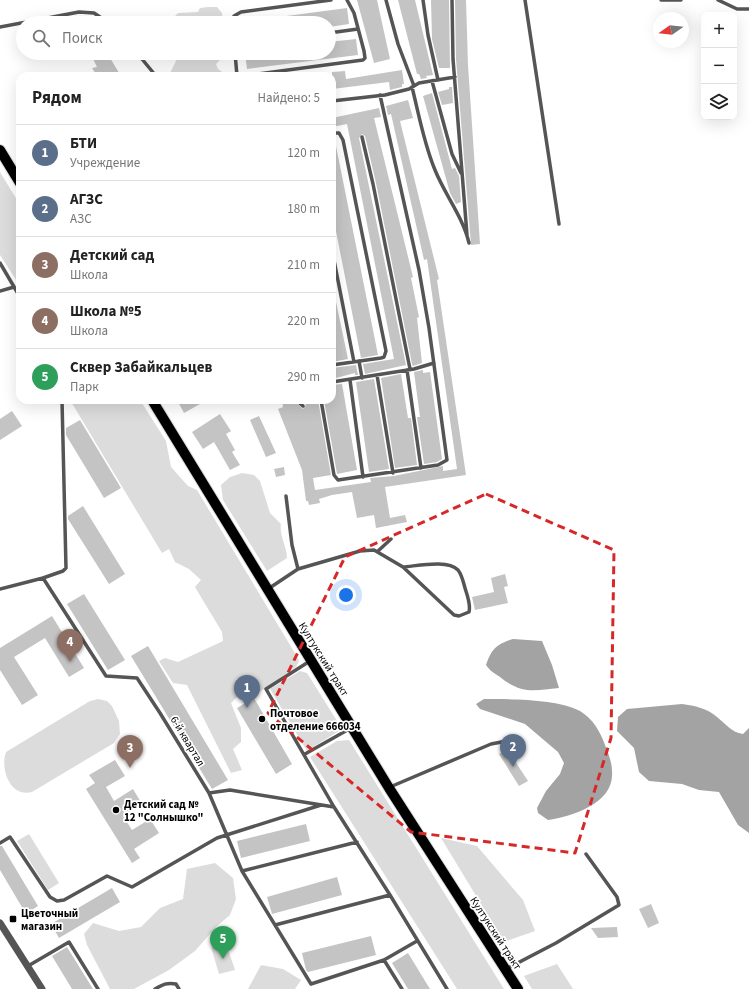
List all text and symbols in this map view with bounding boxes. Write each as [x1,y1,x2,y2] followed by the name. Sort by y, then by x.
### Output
[653,12,689,48] north arrow
[701,12,737,120] map controls
[701,12,737,48] button: +
[16,16,336,60] search box
[30,27,52,49] icon: search
[62,28,103,49] text: Поиск
[701,48,737,84] button: −
[701,84,737,120] button: layers
[32,86,82,110] text: Рядом
[258,89,320,107] text: Найдено: 5
[70,133,97,154] text: БТИ
[42,144,48,162] text: 1
[287,144,320,162] text: 120 m
[70,154,140,172] text: Учреждение
[70,189,103,210] text: АГЗС
[42,200,48,218] text: 2
[287,200,320,218] text: 180 m
[70,210,92,228] text: АЗС
[70,245,154,266] text: Детский сад
[42,256,48,274] text: 3
[287,256,320,274] text: 210 m
[70,266,108,284] text: Школа
[70,301,142,322] text: Школа №5
[42,312,48,330] text: 4
[287,312,320,330] text: 220 m
[70,322,108,340] text: Школа
[70,357,212,378] text: Сквер Забайкальцев
[42,368,48,386] text: 5
[287,368,320,386] text: 290 m
[70,378,99,396] text: Парк
[336,585,356,605] your location
[295,619,352,699] street label: Култукский тракт
[57,629,83,662] pin: 4
[234,675,260,708] pin: 1
[270,706,361,734] place label: Почтовое отделение 666034
[167,713,208,769] street label: 6-й квартал
[257,714,267,724] marker: Почтовое отделение 666034
[500,734,526,767] pin: 2
[117,735,143,768] pin: 3
[124,797,204,825] place label: Детский сад № 12 "Солнышко"
[111,805,121,815] marker: Детский сад № 12 "Солнышко"
[466,894,525,973] street label: Култукский тракт
[21,906,78,934] place label: Цветочный магазин
[8,914,18,924] marker: Цветочный магазин
[210,926,236,959] pin: 5

